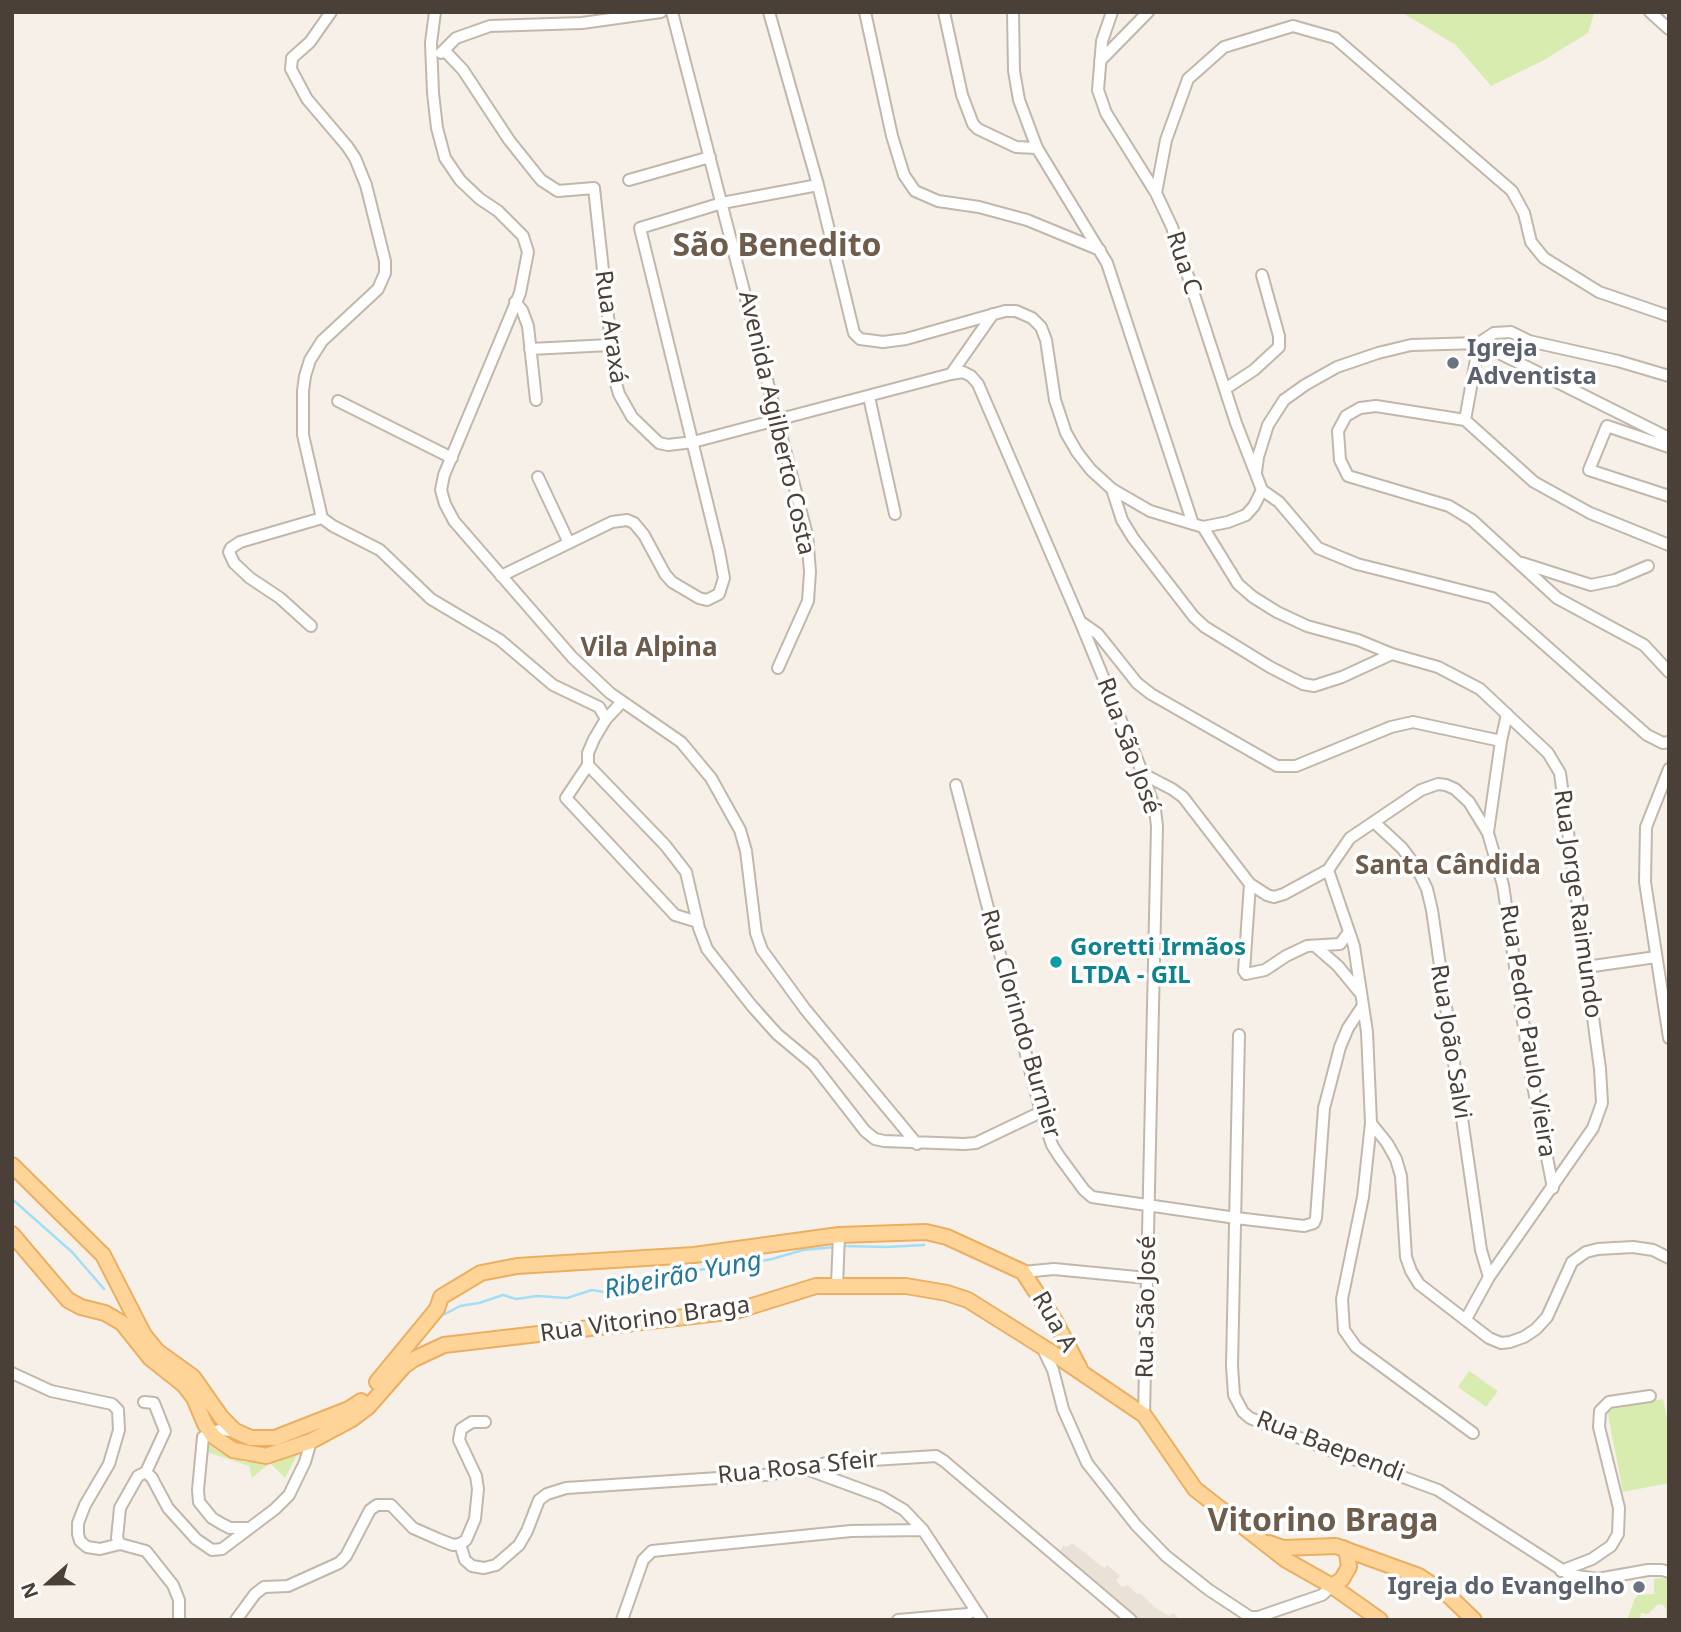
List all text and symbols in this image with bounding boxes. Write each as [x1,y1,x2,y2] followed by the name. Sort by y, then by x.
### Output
[672,228,882,266] district label: São Benedito
[1159,228,1207,298] street label: Rua C
[588,269,632,385] street label: Rua Araxá
[732,288,820,558] street label: Avenida Agilberto Costa
[1467,335,1597,391] place label: Igreja Adventista
[1445,355,1461,371] marker: Igreja Adventista
[580,633,718,665] district label: Vila Alpina
[1090,674,1166,818] street label: Rua São José
[1547,788,1607,1020] street label: Rua Jorge Raimundo
[1355,851,1541,883] district label: Santa Cândida
[1493,903,1561,1159] street label: Rua Pedro Paulo Vieira
[974,906,1066,1142] street label: Rua Clorindo Burnier
[1070,934,1246,990] place label: Goretti Irmãos LTDA - GIL
[1048,954,1064,970] marker: Goretti Irmãos LTDA - GIL
[1424,963,1476,1121] street label: Rua João Salvi
[1131,1235,1163,1379] street label: Rua São José
[602,1245,764,1307] water label: Ribeirão Yung
[1025,1287,1083,1357] street label: Rua A
[538,1291,752,1349] street label: Rua Vitorino Braga
[1252,1406,1408,1488] street label: Rua Baependi
[716,1445,880,1491] street label: Rua Rosa Sfeir
[1208,1503,1438,1541] district label: Vitorino Braga
[14,1548,84,1618] north arrow
[1387,1573,1625,1601] place label: Igreja do Evangelho
[14,1579,44,1602] text: N
[1631,1579,1647,1595] marker: Igreja do Evangelho

